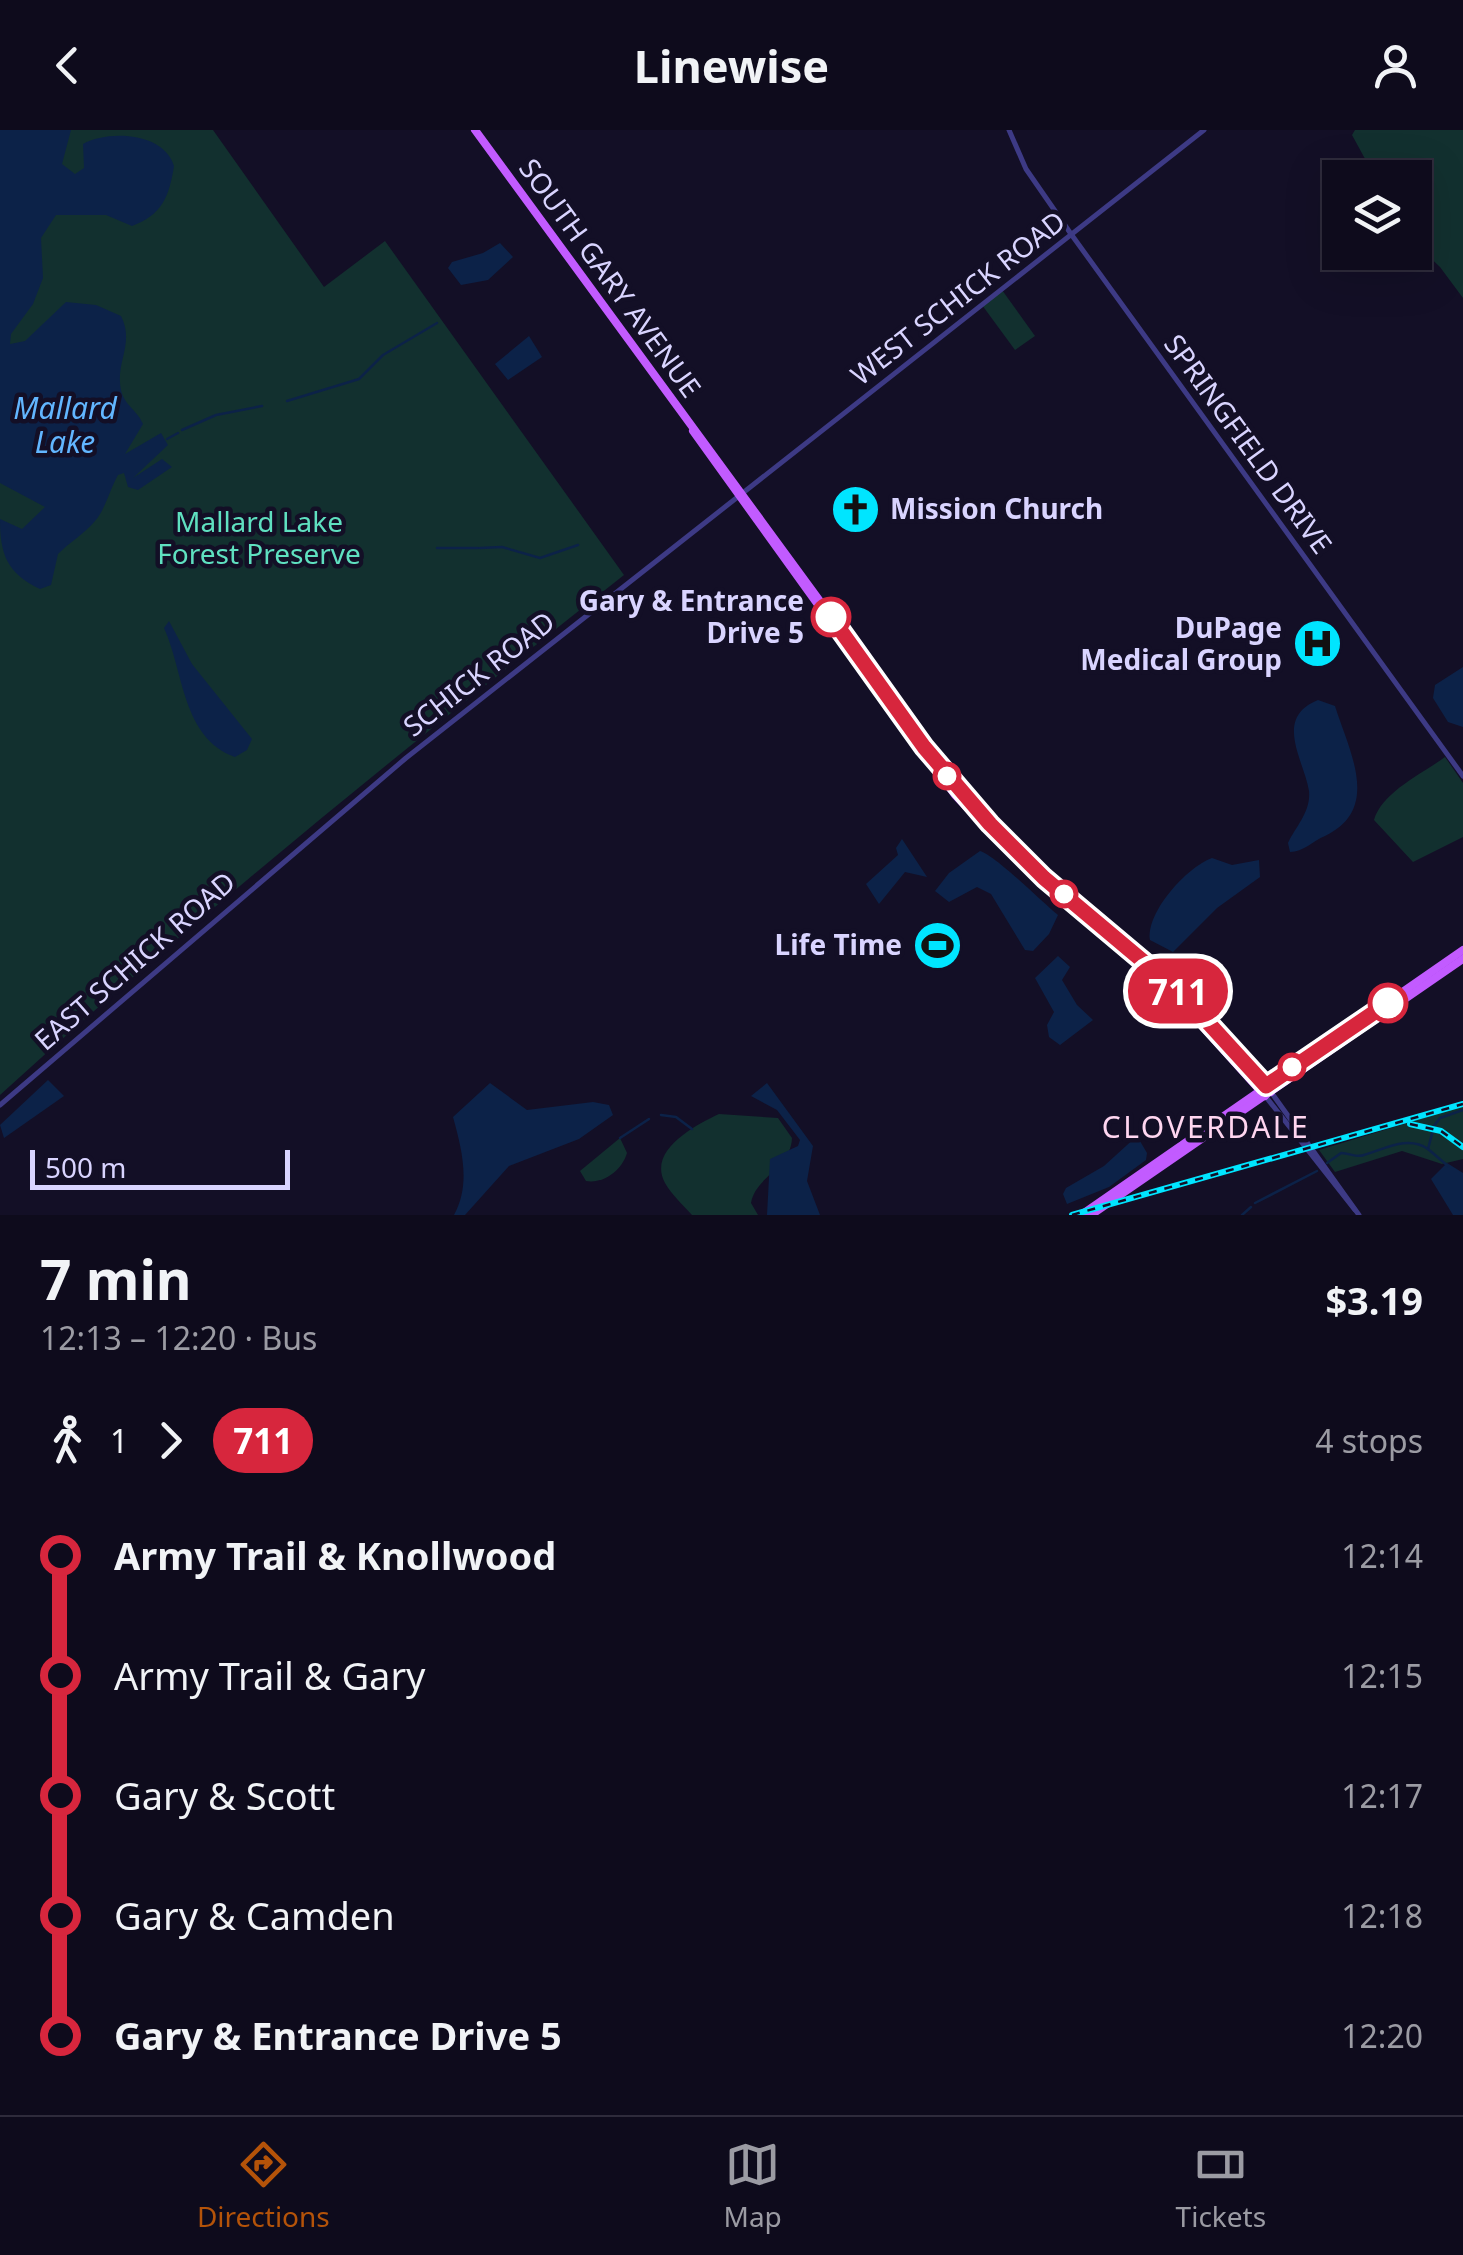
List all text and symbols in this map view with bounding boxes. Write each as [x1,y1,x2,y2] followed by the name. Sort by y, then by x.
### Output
[634,35,829,96] text: Linewise
[40,38,95,93] icon: back
[1368,38,1423,93] icon: person
[511,150,710,405] street label: SOUTH GARY AVENUE
[1322,160,1432,270] map controls
[1322,160,1432,270] button: layers
[842,201,1073,393] street label: WEST SCHICK ROAD
[1156,326,1341,561] street label: SPRINGFIELD DRIVE
[13,387,117,462] water label: Mallard Lake
[829,483,881,535] church icon: Mission Church
[890,489,1103,527] place label: Mission Church
[157,502,361,572] park label: Mallard Lake Forest Preserve
[579,581,804,651] place label: Gary & Entrance Drive 5
[812,598,850,636] marker: Gary & Entrance Drive 5
[395,602,562,744] street label: SCHICK ROAD
[1080,608,1282,678] place label: DuPage Medical Group
[1291,618,1343,670] hospital icon: DuPage Medical Group
[934,763,960,789] unlabelled marker
[26,862,243,1058] street label: EAST SCHICK ROAD
[1051,881,1077,907] unlabelled marker
[911,919,963,971] sports icon: Life Time
[775,925,902,963] place label: Life Time
[1120,958,1236,1024] line badge: 711
[1148,968,1208,1015] text: 711
[1369,984,1407,1022] unlabelled marker
[1279,1054,1305,1080] unlabelled marker
[1102,1106,1310,1147] district label: CLOVERDALE
[30,1145,290,1190] scale bar
[45,1148,127,1186] text: 500 m
[40,1241,192,1316] text: 7 min
[1325,1274,1423,1326] text: $3.19
[40,1316,317,1359] text: 12:13 – 12:20 · Bus
[40,1413,95,1468] icon: walk
[143,1413,198,1468] icon: forward
[233,1417,293,1464] text: 711
[110,1419,128,1462] text: 1
[1315,1419,1423,1462] text: 4 stops
[114,1529,556,1581] text: Army Trail & Knollwood
[1341,1534,1423,1577] text: 12:14
[114,1649,426,1701] text: Army Trail & Gary
[1341,1654,1423,1697] text: 12:15
[114,1769,335,1821] text: Gary & Scott
[1341,1774,1423,1817] text: 12:17
[114,1889,395,1941] text: Gary & Camden
[1341,1894,1423,1937] text: 12:18
[114,2009,562,2061] text: Gary & Entrance Drive 5
[1341,2014,1423,2057] text: 12:20
[197,2137,330,2235] tab: Directions
[724,2137,782,2235] tab: Map
[1176,2137,1266,2235] tab: Tickets

